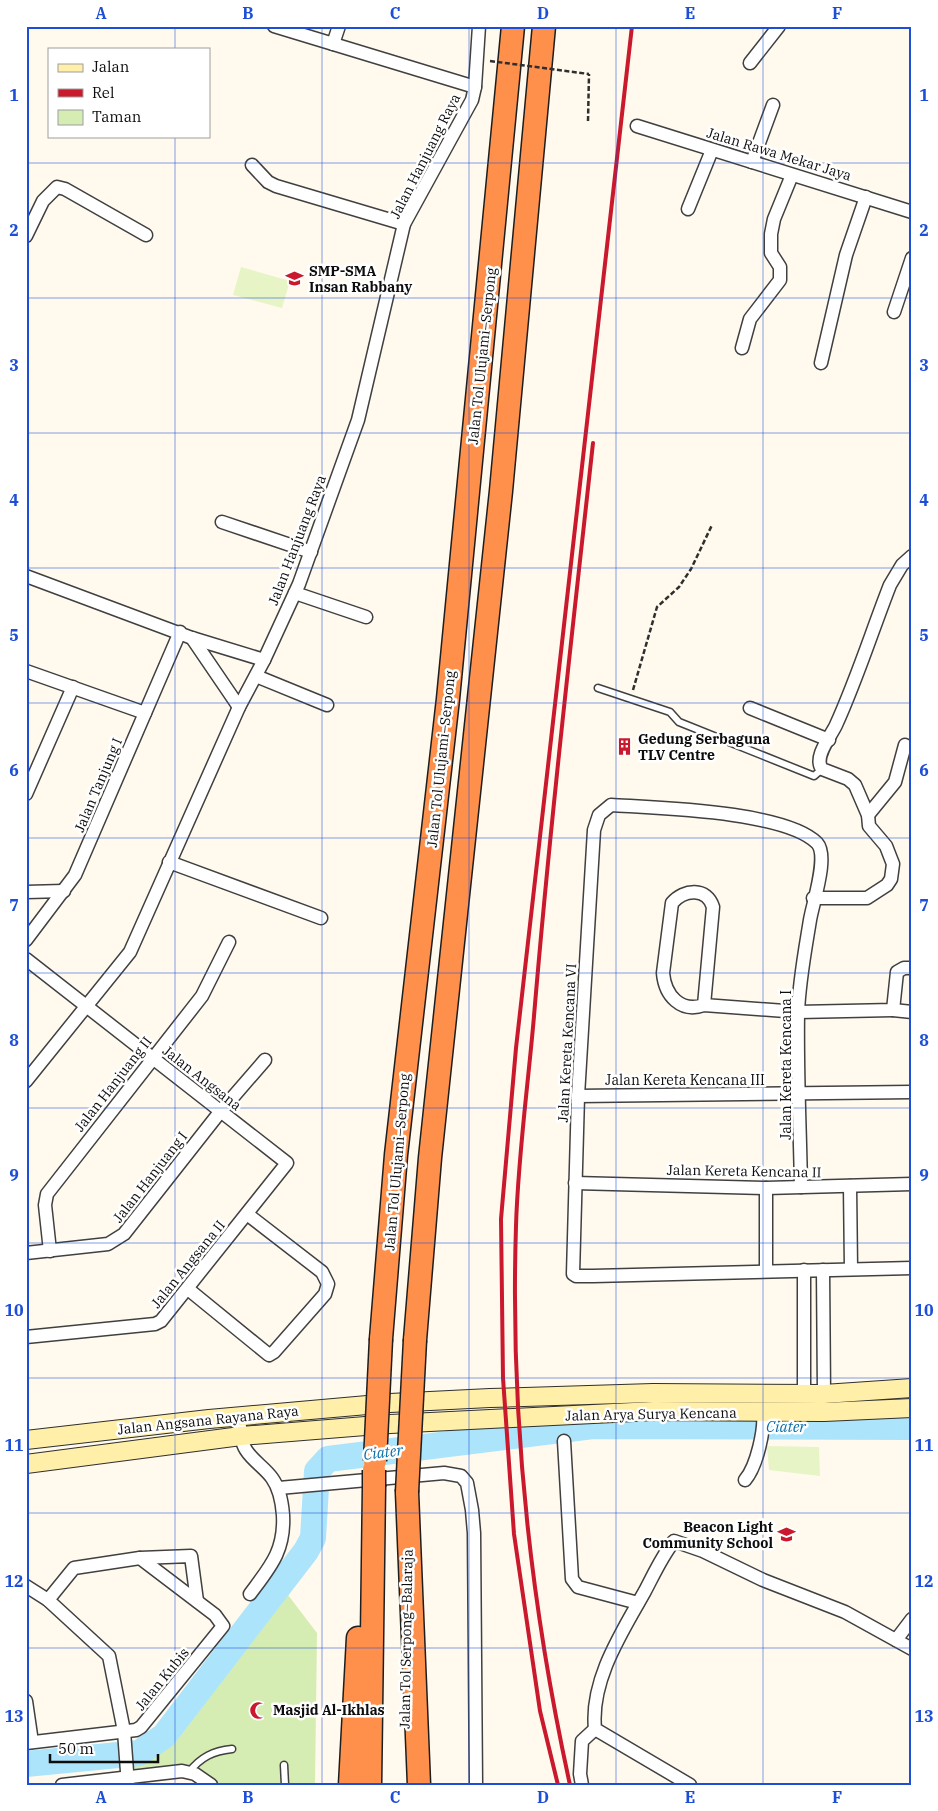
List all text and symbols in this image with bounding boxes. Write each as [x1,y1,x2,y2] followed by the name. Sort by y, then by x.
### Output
[95,3,107,23] text: A
[242,3,254,23] text: B
[390,3,400,23] text: C
[537,3,549,23] text: D
[685,3,695,23] text: E
[832,3,842,23] text: F
[48,48,210,138] legend
[92,57,130,76] text: Jalan
[92,83,114,102] text: Rel
[9,85,19,105] text: 1
[919,85,929,105] text: 1
[386,90,464,221] street label: Jalan Hanjuang Raya
[92,107,142,126] text: Taman
[704,123,854,185] street label: Jalan Rawa Mekar Jaya
[9,220,19,240] text: 2
[919,220,929,240] text: 2
[309,262,412,296] place label: SMP-SMA Insan Rabbany
[464,266,500,445] street label: Jalan Tol Ulujami–Serpong
[285,269,305,289] school or university icon: SMP-SMA Insan Rabbany
[9,355,19,375] text: 3
[919,355,929,375] text: 3
[264,472,330,608] street label: Jalan Hanjuang Raya
[9,490,19,510] text: 4
[919,490,929,510] text: 4
[9,625,19,645] text: 5
[919,625,929,645] text: 5
[423,669,459,848] street label: Jalan Tol Ulujami–Serpong
[638,730,770,764] place label: Gedung Serbaguna TLV Centre
[70,735,126,835] street label: Jalan Tanjung I
[614,737,634,757] building icon: Gedung Serbaguna TLV Centre
[9,760,19,780] text: 6
[919,760,929,780] text: 6
[9,895,19,915] text: 7
[919,895,929,915] text: 7
[554,963,580,1123] street label: Jalan Kereta Kencana VI
[777,990,795,1140] street label: Jalan Kereta Kencana I
[9,1030,19,1050] text: 8
[919,1030,929,1050] text: 8
[70,1033,156,1135] street label: Jalan Hanjuang II
[159,1042,245,1115] street label: Jalan Angsana
[605,1071,765,1089] street label: Jalan Kereta Kencana III
[380,1072,414,1251] street label: Jalan Tol Ulujami–Serpong
[109,1128,191,1226] street label: Jalan Hanjuang I
[666,1161,822,1181] street label: Jalan Kereta Kencana II
[9,1165,19,1185] text: 9
[919,1165,929,1185] text: 9
[147,1216,229,1312] street label: Jalan Angsana II
[4,1300,24,1320] text: 10
[914,1300,934,1320] text: 10
[117,1401,300,1438] street label: Jalan Angsana Rayana Raya
[565,1403,737,1424] street label: Jalan Arya Surya Kencana
[766,1417,806,1436] water label: Ciater
[4,1435,24,1455] text: 11
[914,1435,934,1455] text: 11
[362,1440,404,1464] water label: Ciater
[643,1518,773,1552] place label: Beacon Light Community School
[777,1525,797,1545] school or university icon: Beacon Light Community School
[395,1549,417,1729] street label: Jalan Tol Serpong–Balaraja
[4,1571,24,1591] text: 12
[914,1571,934,1591] text: 12
[131,1644,193,1714] street label: Jalan Kubis
[249,1700,269,1720] mosque icon: Masjid Al-Ikhlas
[273,1701,385,1719] place label: Masjid Al-Ikhlas
[4,1706,24,1726] text: 13
[914,1706,934,1726] text: 13
[50,1731,158,1763] scale bar
[58,1739,94,1758] text: 50 m
[95,1787,107,1807] text: A
[242,1787,254,1807] text: B
[390,1787,400,1807] text: C
[537,1787,549,1807] text: D
[685,1787,695,1807] text: E
[832,1787,842,1807] text: F

